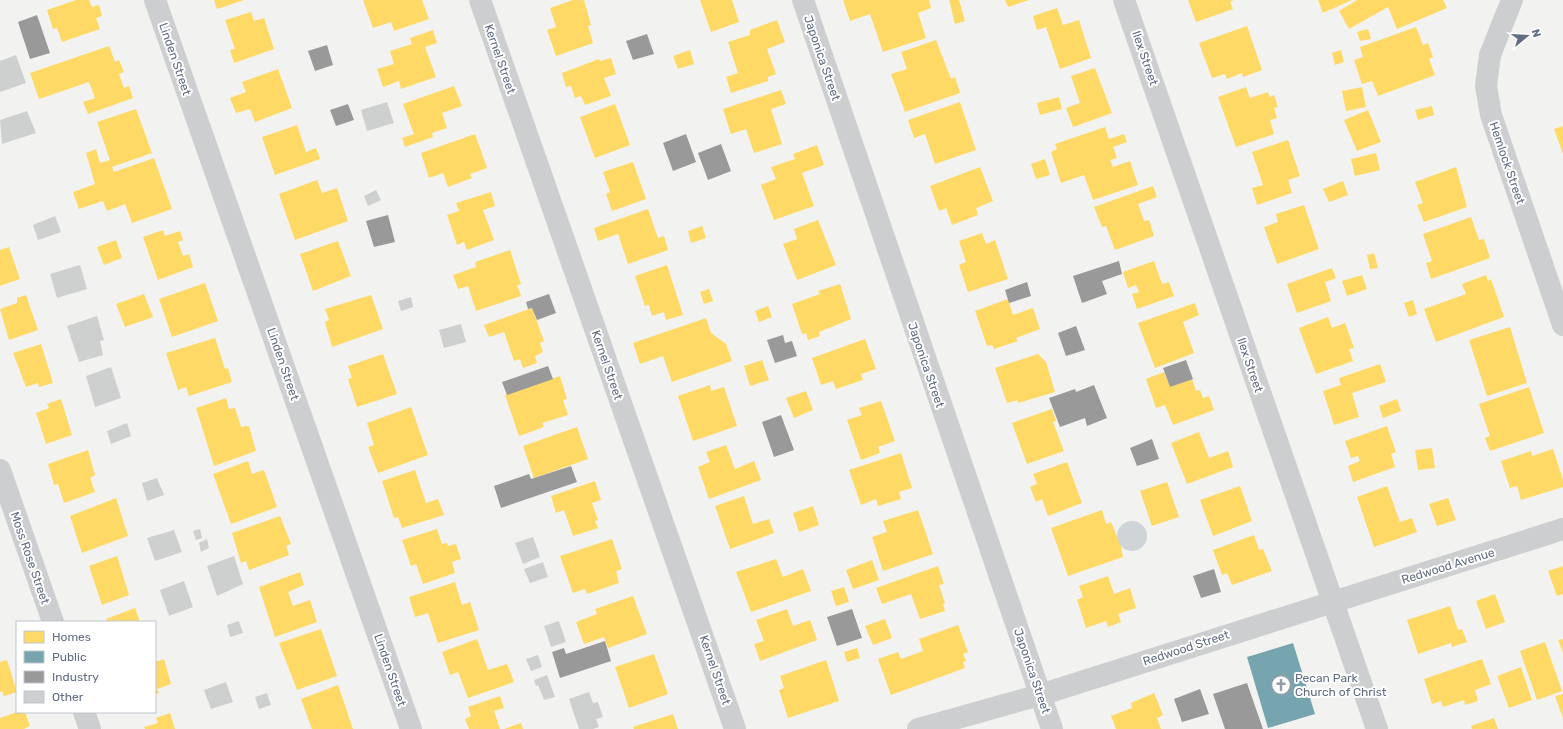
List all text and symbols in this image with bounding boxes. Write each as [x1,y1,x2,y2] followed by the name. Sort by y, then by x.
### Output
[801,14,843,103] street label: Japonica Street
[1507,16,1547,56] north arrow
[156,21,194,97] street label: Linden Street
[482,22,519,96] street label: Kernel Street
[1529,27,1543,39] text: N
[1129,29,1161,87] street label: Ilex Street
[1486,120,1528,206] street label: Hemlock Street
[905,321,947,410] street label: Japonica Street
[264,326,302,402] street label: Linden Street
[589,328,626,402] street label: Kernel Street
[1234,336,1266,394] street label: Ilex Street
[8,510,52,606] street label: Moss Rose Street
[1400,545,1497,587] street label: Redwood Avenue
[16,621,156,713] legend
[1011,627,1053,716] street label: Japonica Street
[1141,627,1231,669] street label: Redwood Street
[52,630,91,644] text: Homes
[371,632,409,708] street label: Linden Street
[697,633,734,707] street label: Kernel Street
[52,650,87,664] text: Public
[52,670,99,684] text: Industry
[1295,671,1387,699] place label: Pecan Park Church of Christ
[1270,674,1292,696] church icon: Pecan Park Church of Christ
[52,690,84,704] text: Other

